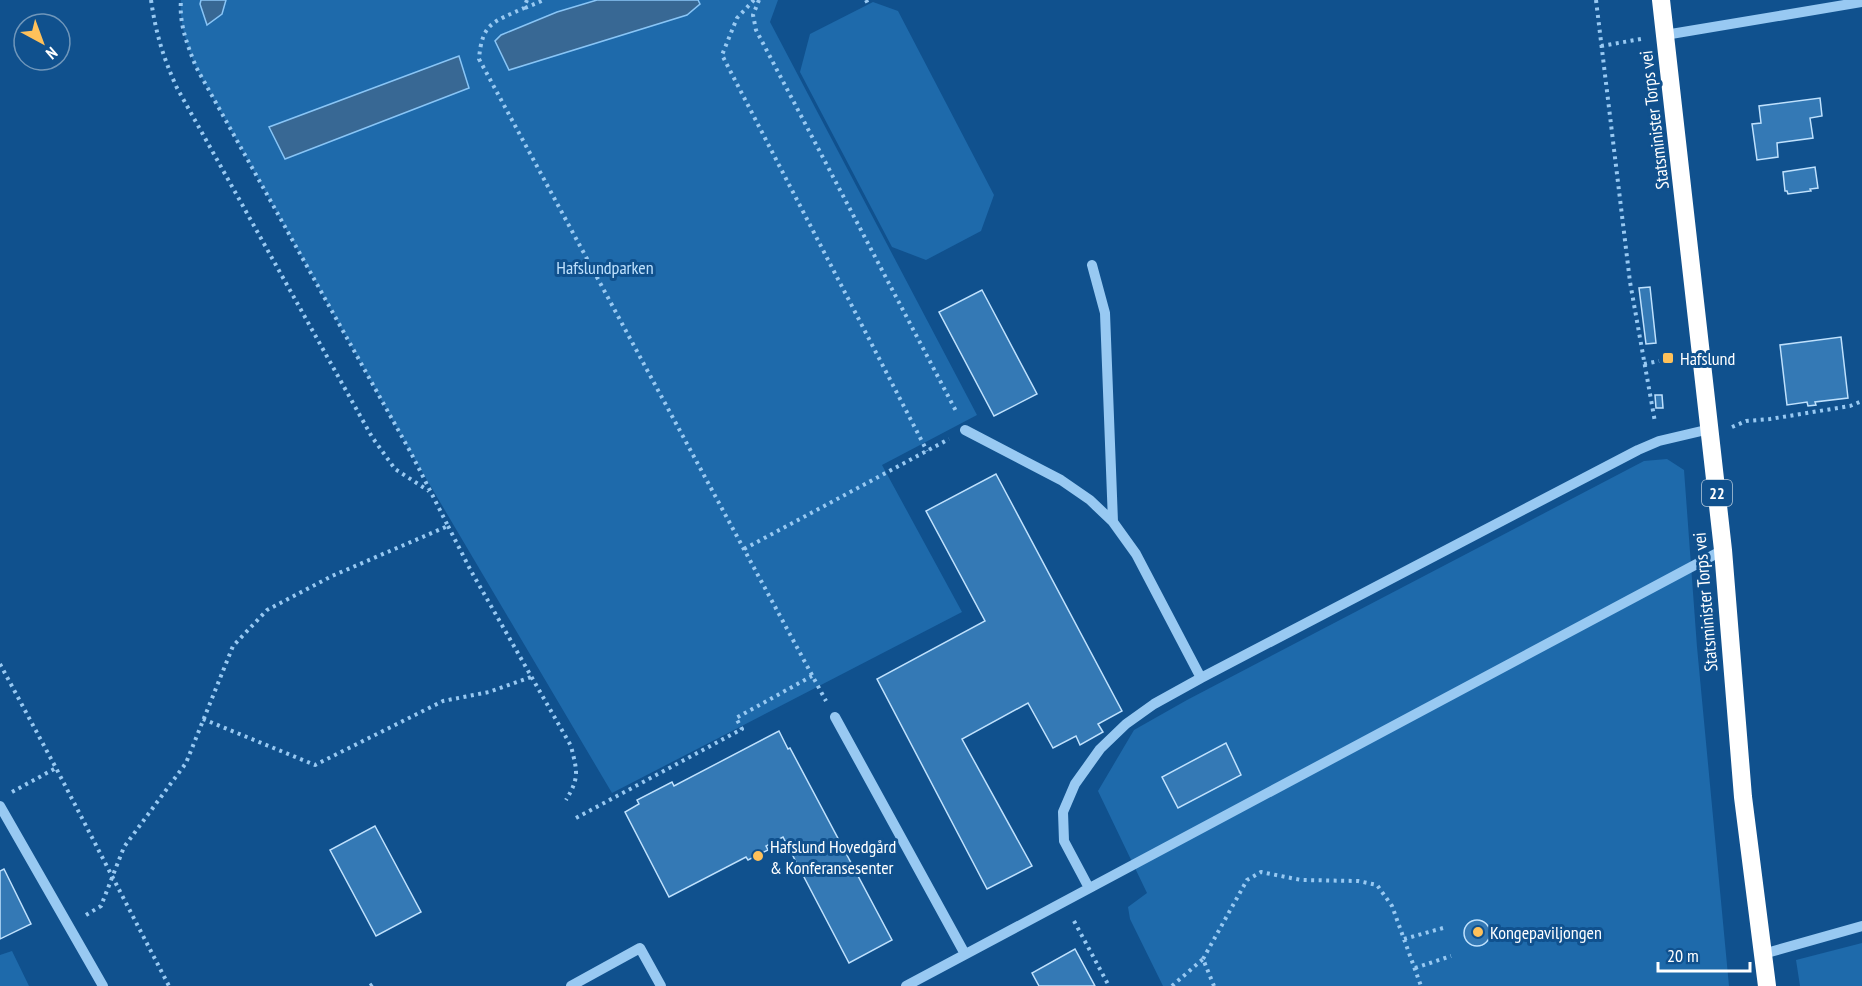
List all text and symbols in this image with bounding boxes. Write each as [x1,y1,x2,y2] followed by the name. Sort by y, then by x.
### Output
[12,12,72,72] north arrow
[42,43,62,64] text: N
[1634,49,1674,191] street label: Statsminister Torps vei
[556,256,654,279] park label: Hafslundparken
[1680,347,1735,370] place label: Hafslund
[1661,351,1675,365] marker: Hafslund
[1702,480,1732,506] road number: 22
[1687,531,1723,673] street label: Statsminister Torps vei
[770,835,896,879] place label: Hafslund Hovedgård & Konferansesenter
[751,849,765,863] marker: Hafslund Hovedgård & Konferansesenter
[1490,921,1602,944] place label: Kongepaviljongen
[1471,925,1485,939] marker: Kongepaviljongen
[1658,935,1750,973] scale bar
[1667,944,1699,967] text: 20 m

